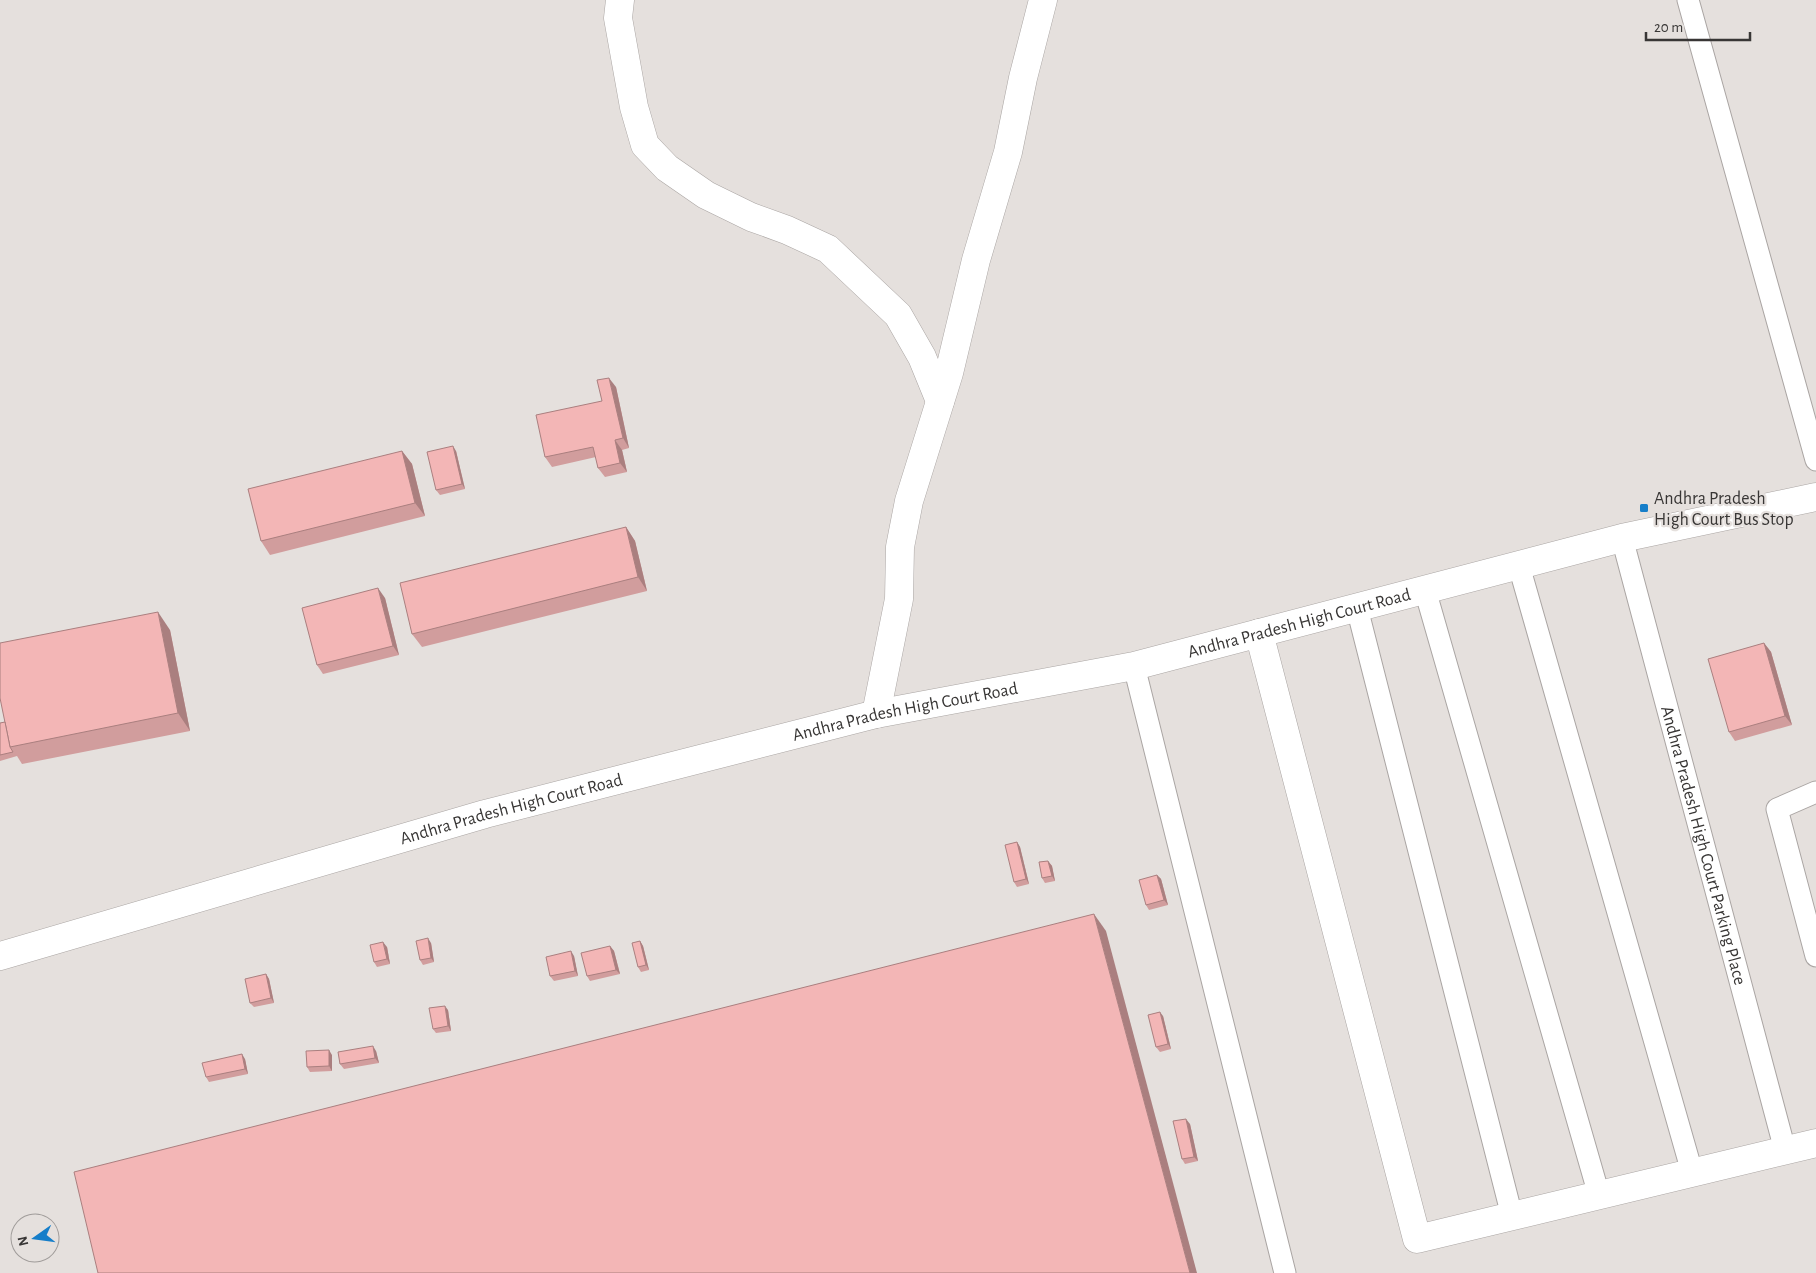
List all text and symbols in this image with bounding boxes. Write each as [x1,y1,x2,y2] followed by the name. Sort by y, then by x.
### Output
[1646,10,1750,42] scale bar
[1654,20,1683,35] text: 20 m
[1654,490,1794,529] place label: Andhra Pradesh High Court Bus Stop
[1638,502,1650,514] marker: Andhra Pradesh High Court Bus Stop
[1186,586,1413,662] street label: Andhra Pradesh High Court Road
[791,680,1019,745] street label: Andhra Pradesh High Court Road
[1657,704,1749,987] street label: Andhra Pradesh High Court Parking Place
[398,771,625,848] street label: Andhra Pradesh High Court Road
[10,1213,60,1263] north arrow
[15,1234,31,1247] text: N

